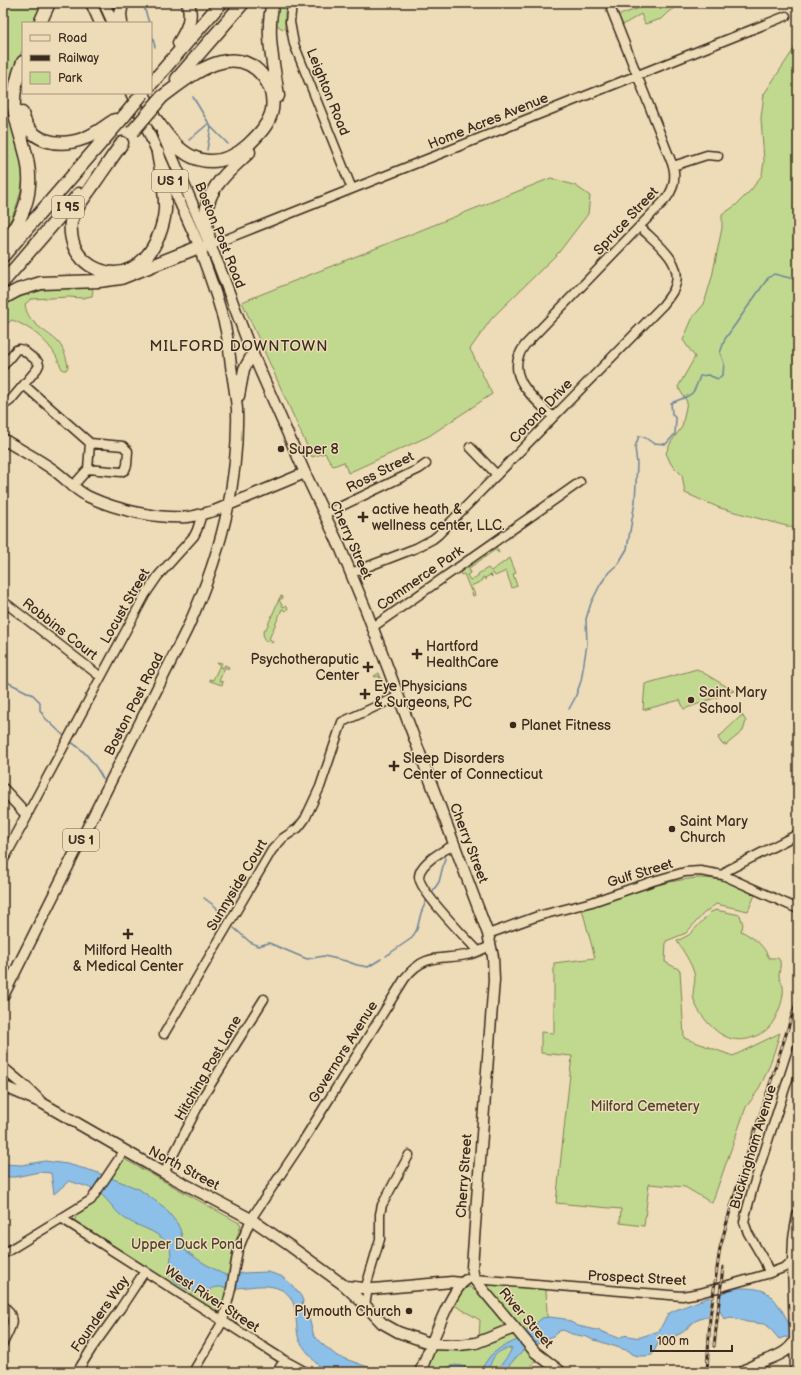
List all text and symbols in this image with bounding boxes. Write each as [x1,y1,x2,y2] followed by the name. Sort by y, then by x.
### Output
[22,22,152,94] legend
[58,31,87,46] text: Road
[303,46,353,138] street label: Leighton Road
[58,51,100,66] text: Railway
[58,71,82,86] text: Park
[425,89,551,153] street label: Home Acres Avenue
[152,170,188,192] road number: US 1
[191,179,249,291] street label: Boston Post Road
[590,183,662,259] street label: Spruce Street
[52,196,84,218] road number: I 95
[150,337,329,356] district label: MILFORD DOWNTOWN
[506,375,576,447] street label: Corona Drive
[289,441,339,458] place label: Super 8
[276,444,286,454] marker: Super 8
[343,447,417,496] street label: Ross Street
[326,498,376,583] street label: Cherry Street
[372,501,505,534] place label: active heath & wellness center, LLC.
[357,511,369,523] marker: active heath & wellness center, LLC.
[373,542,467,614] street label: Commerce Park
[97,565,154,647] street label: Locust Street
[19,594,101,664] street label: Robbins Court
[426,638,499,671] place label: Hartford HealthCare
[411,648,423,660] marker: Hartford HealthCare
[101,650,167,758] street label: Boston Post Road
[250,651,360,684] place label: Psychotheraputic Center
[362,661,374,673] marker: Psychotheraputic Center
[374,678,472,711] place label: Eye Physicians & Surgeons, PC
[699,684,767,717] place label: Saint Mary School
[359,688,371,700] marker: Eye Physicians & Surgeons, PC
[686,695,696,705] marker: Saint Mary School
[521,717,611,734] place label: Planet Fitness
[508,720,518,730] marker: Planet Fitness
[403,750,543,783] place label: Sleep Disorders Center of Connecticut
[388,760,400,772] marker: Sleep Disorders Center of Connecticut
[446,801,492,886] street label: Cherry Street
[680,813,748,846] place label: Saint Mary Church
[667,824,677,834] marker: Saint Mary Church
[63,829,99,851] road number: US 1
[203,836,271,934] street label: Sunnyside Court
[605,855,676,891] street label: Gulf Street
[122,928,134,940] marker: Milford Health & Medical Center
[73,942,184,975] place label: Milford Health & Medical Center
[305,998,381,1106] street label: Governors Avenue
[171,1012,245,1124] street label: Hitching Post Lane
[726,1083,780,1211] street label: Buckingham Avenue
[590,1098,700,1115] park label: Milford Cemetery
[453,1133,475,1219] street label: Cherry Street
[146,1142,223,1194] street label: North Street
[131,1236,243,1253] park label: Upper Duck Pond
[161,1262,263,1336] street label: West River Street
[587,1267,687,1289] street label: Prospect Street
[67,1272,133,1355] street label: Founders Way
[495,1284,557,1352] street label: River Street
[294,1303,401,1320] place label: Plymouth Church
[404,1306,414,1316] marker: Plymouth Church
[651,1327,732,1353] scale bar
[657,1334,689,1349] text: 100 m

